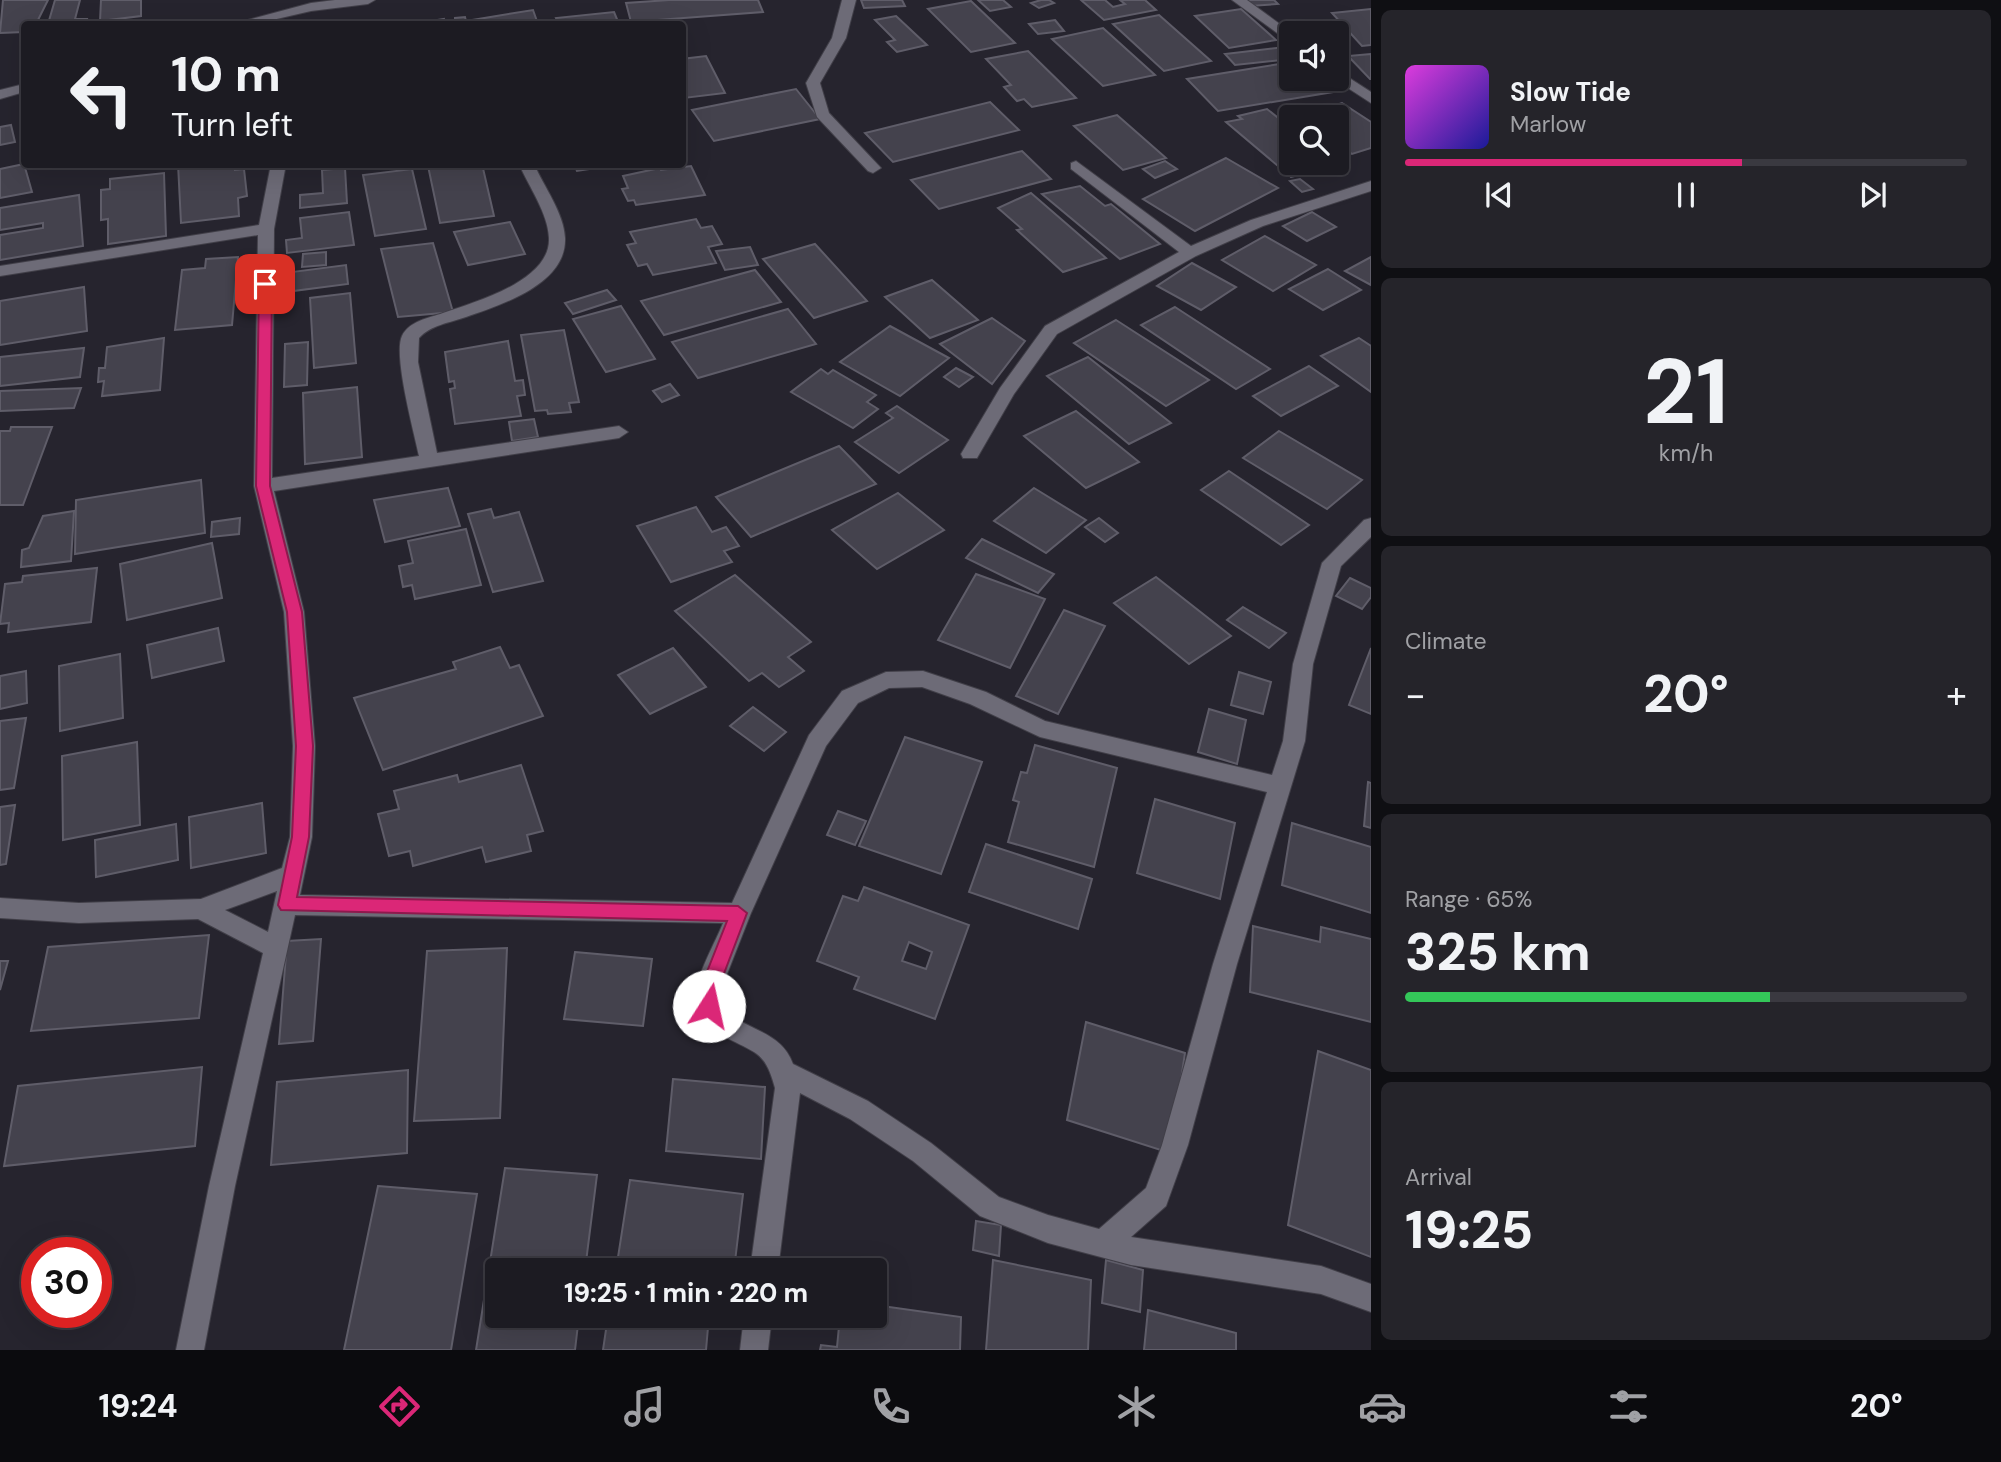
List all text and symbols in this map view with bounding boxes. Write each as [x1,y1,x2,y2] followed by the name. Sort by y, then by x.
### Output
[1279,21,1349,175] map controls
[1279,21,1349,91] button: sound
[171,42,281,106] text: 10 m
[56,49,147,140] icon: left
[1510,75,1631,109] text: Slow Tide
[171,104,293,146] text: Turn left
[1279,105,1349,175] button: search
[1510,109,1586,139] text: Marlow
[1480,176,1518,214] icon: previous
[1667,176,1705,214] icon: pause
[1854,176,1892,214] icon: next
[235,254,295,314] pin
[246,265,284,303] icon: arrive
[1643,333,1729,451] text: 21
[1659,438,1713,468] text: km/h
[1405,626,1487,656] text: Climate
[1643,660,1729,728] text: 20°
[1405,670,1426,720] text: −
[1946,670,1967,720] text: +
[1405,884,1532,914] text: Range · 65%
[1405,918,1591,986] text: 325 km
[672,969,746,1043] position arrow
[1405,1162,1472,1192] text: Arrival
[1405,1196,1533,1264] text: 19:25
[21,1237,112,1328] speed limit sign: 30
[564,1276,808,1310] text: 19:25 · 1 min · 220 m
[375,1382,424,1431] icon: directions
[620,1382,669,1431] icon: music
[866,1382,915,1431] icon: phone
[1112,1382,1161,1431] icon: climate
[1358,1382,1407,1431] icon: car
[1604,1382,1653,1431] icon: filters
[98,1385,178,1427] text: 19:24
[1850,1385,1903,1427] text: 20°

